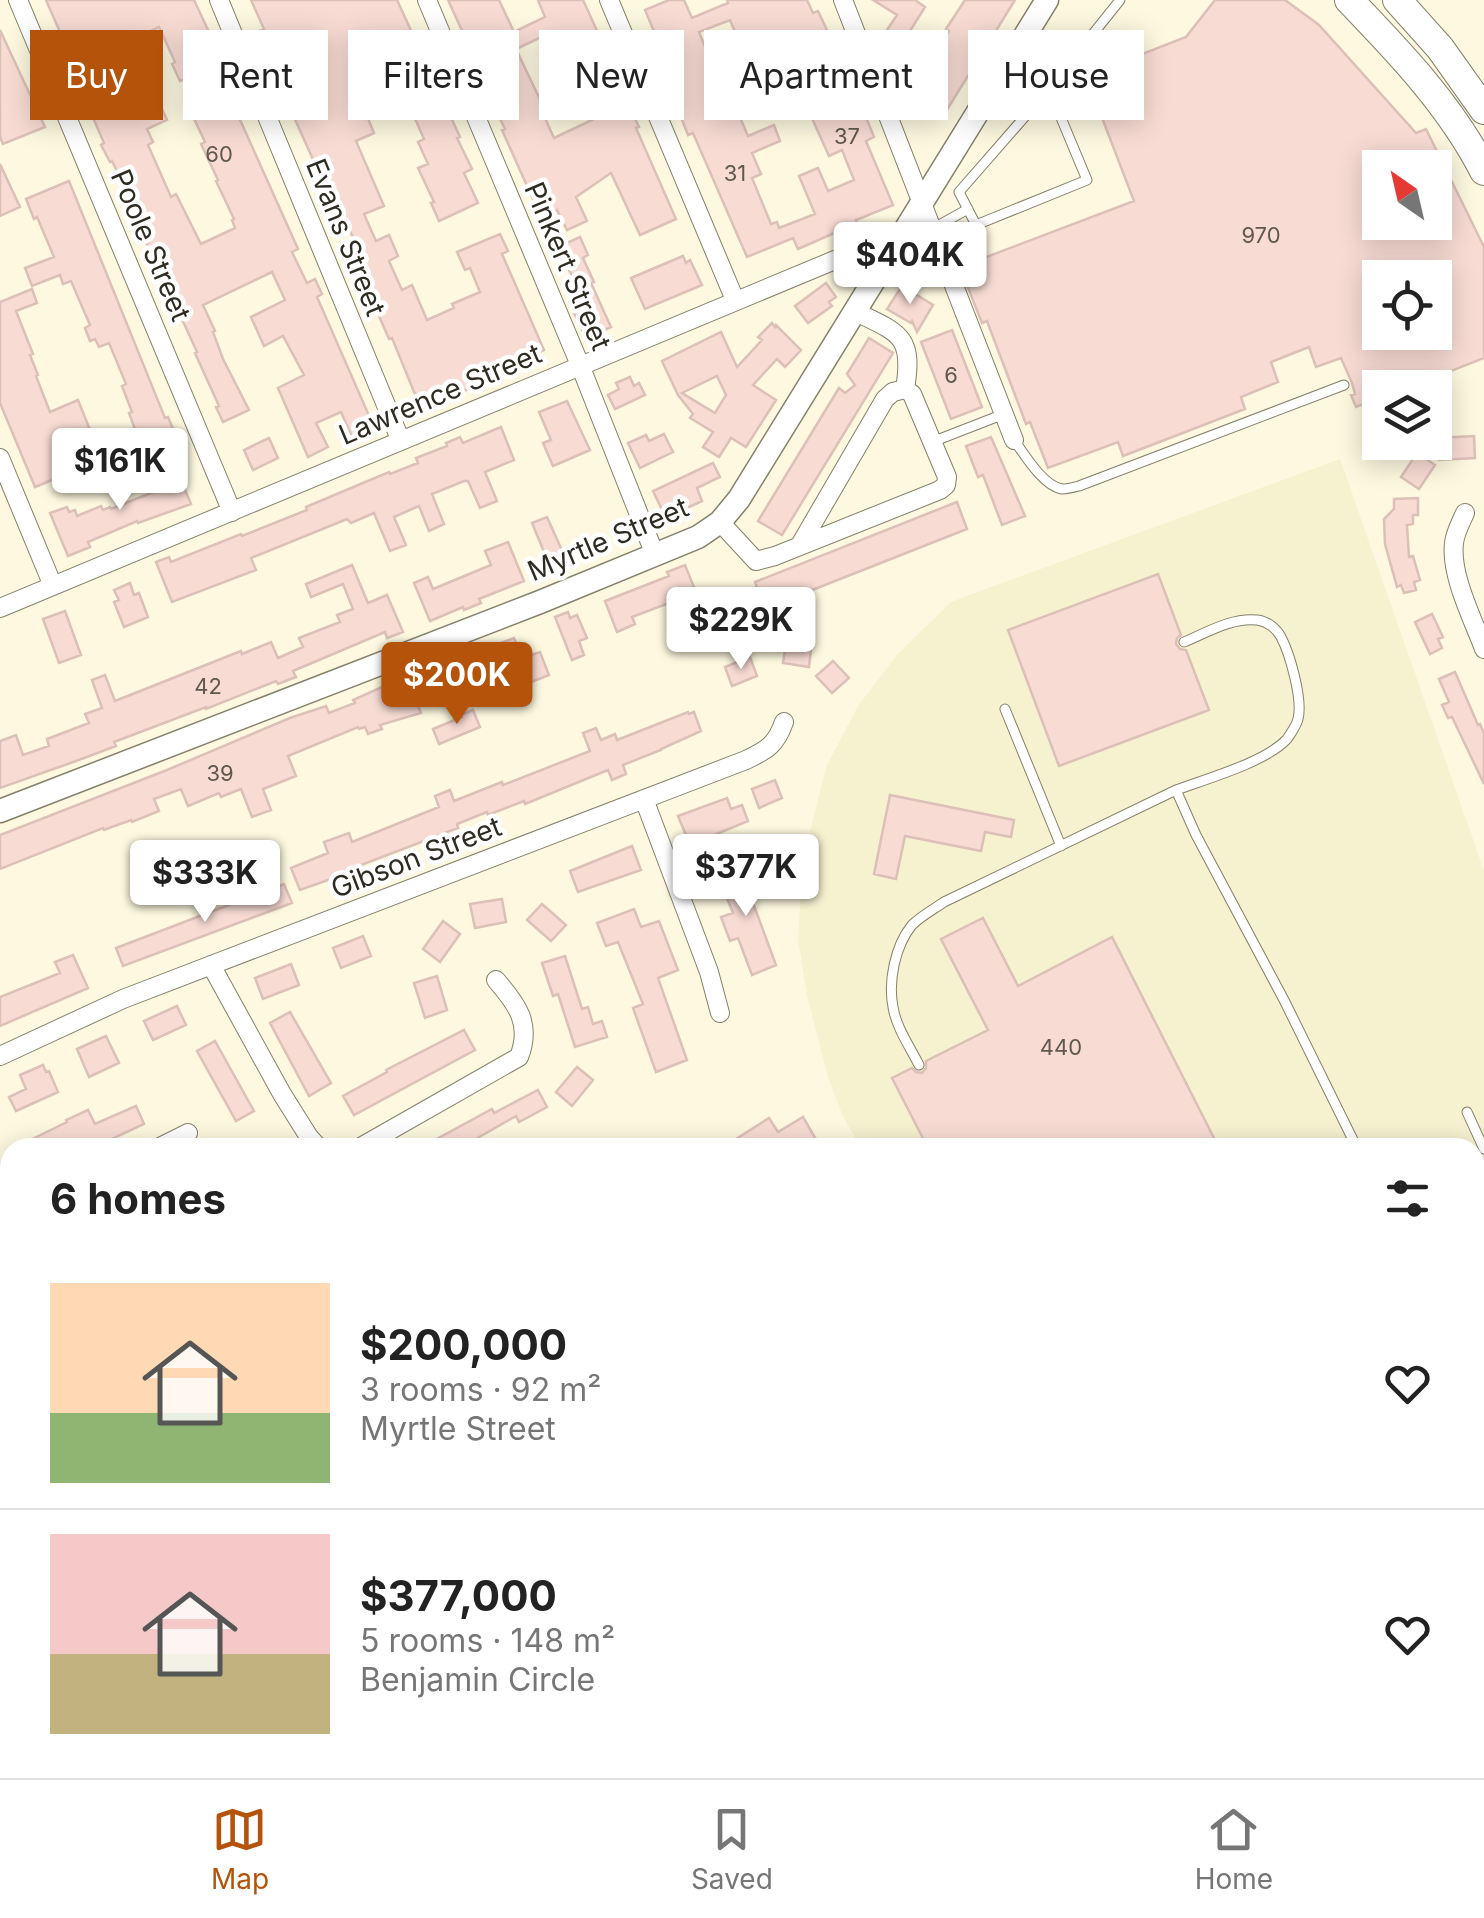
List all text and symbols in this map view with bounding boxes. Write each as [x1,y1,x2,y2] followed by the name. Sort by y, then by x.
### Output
[30,30,163,120] chip: Buy
[183,30,328,120] chip: Rent
[348,30,519,120] chip: Filters
[539,30,684,120] chip: New
[704,30,948,120] chip: Apartment
[968,30,1144,120] chip: House
[834,123,860,149] house number: 37
[205,141,233,167] house number: 60
[1362,150,1452,240] north arrow
[1362,150,1452,460] map controls
[299,154,393,320] street label: Evans Street
[724,160,746,186] house number: 31
[104,164,198,326] street label: Poole Street
[517,177,619,355] street label: Pinkert Street
[840,222,980,307] pin: $404K
[1241,222,1281,248] house number: 970
[856,235,964,274] text: $404K
[1362,260,1452,350] button: locate
[334,336,546,452] street label: Lawrence Street
[944,362,958,388] house number: 6
[1362,370,1452,460] button: layers
[50,428,190,513] pin: $161K
[74,441,166,480] text: $161K
[523,490,693,588] street label: Myrtle Street
[671,587,811,672] pin: $229K
[688,600,794,639] text: $229K
[387,642,527,727] pin: $200K
[403,655,511,694] text: $200K
[194,673,222,699] house number: 42
[206,760,234,786] house number: 39
[326,809,506,905] street label: Gibson Street
[676,834,816,919] pin: $377K
[135,840,275,925] pin: $333K
[695,847,797,886] text: $377K
[152,853,258,892] text: $333K
[1040,1034,1082,1060] house number: 440
[1380,1171,1435,1226] icon: filters
[50,1173,226,1224] text: 6 homes
[360,1319,567,1370] text: $200,000
[130,1323,250,1443] icon: home
[1380,1356,1435,1411] icon: heart
[360,1370,601,1409] text: 3 rooms · 92 m²
[360,1409,556,1448] text: Myrtle Street
[360,1570,557,1621] text: $377,000
[130,1574,250,1694] icon: home
[1380,1607,1435,1662] icon: heart
[360,1621,615,1660] text: 5 rooms · 148 m²
[360,1660,595,1699] text: Benjamin Circle
[211,1802,269,1896] tab: Map
[691,1802,773,1896] tab: Saved
[1195,1802,1273,1896] tab: Home

